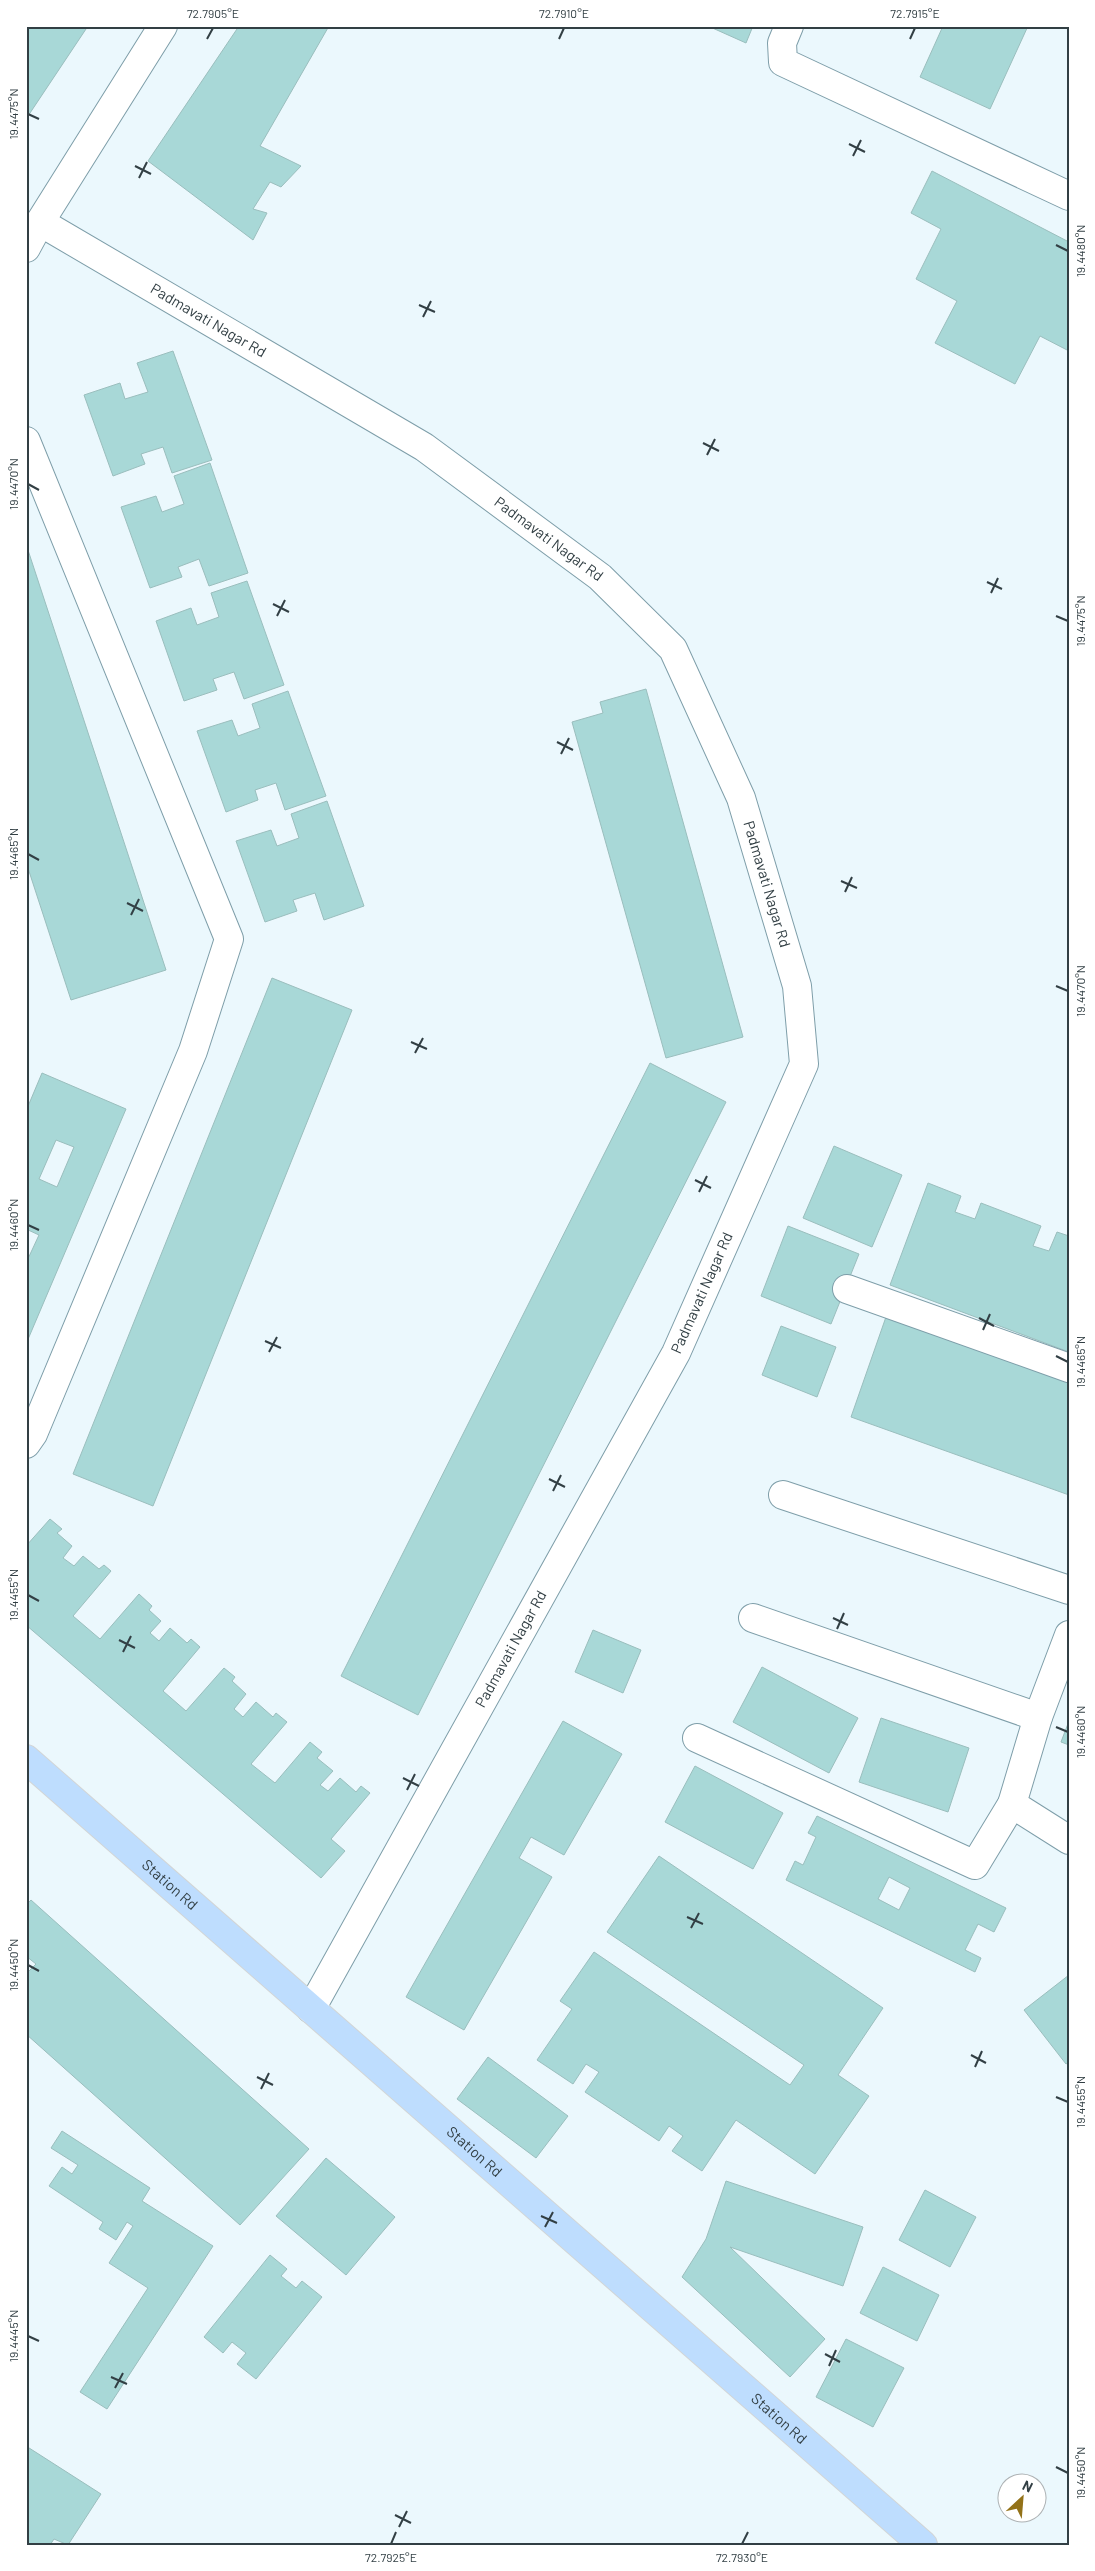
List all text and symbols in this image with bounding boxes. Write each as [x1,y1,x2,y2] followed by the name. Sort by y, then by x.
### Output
[187,6,239,20] text: 72.7905°E
[539,6,589,20] text: 72.7910°E
[890,6,940,20] text: 72.7915°E
[6,88,20,140] text: 19.4475°N
[1073,225,1087,277] text: 19.4480°N
[148,279,270,361] street label: Padmavati Nagar Rd
[6,458,20,510] text: 19.4470°N
[491,492,607,584] street label: Padmavati Nagar Rd
[1073,595,1087,647] text: 19.4475°N
[740,818,795,949] street label: Padmavati Nagar Rd
[6,828,20,880] text: 19.4465°N
[1073,965,1087,1017] text: 19.4470°N
[6,1199,20,1251] text: 19.4460°N
[666,1229,736,1356] street label: Padmavati Nagar Rd
[1073,1336,1087,1388] text: 19.4465°N
[6,1569,20,1621] text: 19.4455°N
[471,1587,550,1710] street label: Padmavati Nagar Rd
[1073,1706,1087,1758] text: 19.4460°N
[139,1855,202,1913] street label: Station Rd
[6,1939,20,1991] text: 19.4450°N
[1073,2076,1087,2128] text: 19.4455°N
[443,2122,506,2180] street label: Station Rd
[6,2310,20,2362] text: 19.4445°N
[748,2389,811,2447] street label: Station Rd
[1073,2447,1087,2499] text: 19.4450°N
[998,2474,1048,2524] north arrow
[1020,2476,1036,2496] text: N
[365,2550,417,2564] text: 72.7925°E
[716,2550,768,2564] text: 72.7930°E

